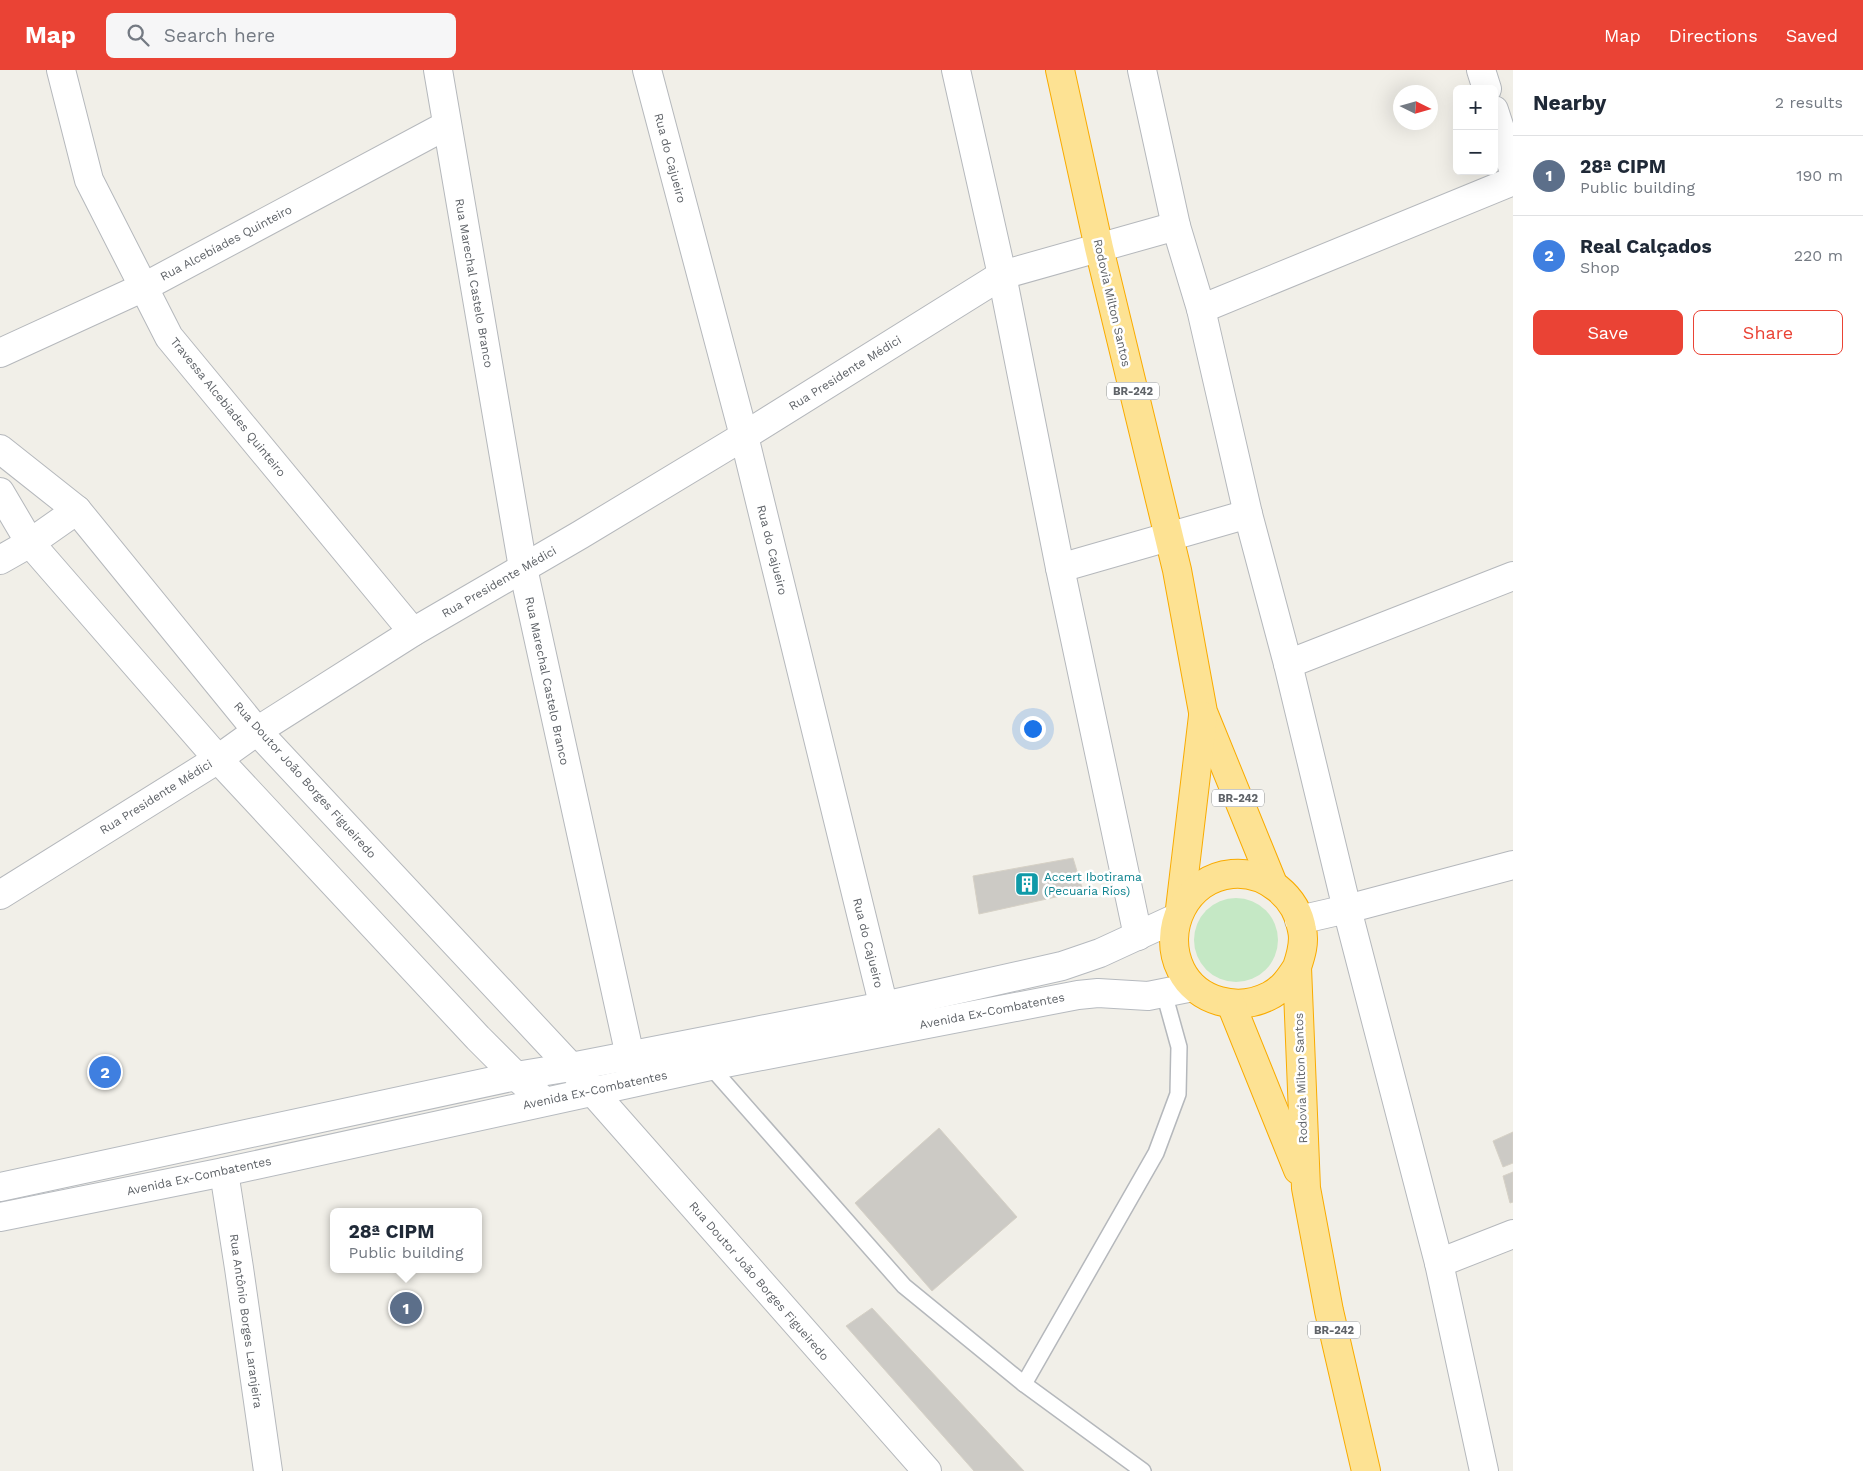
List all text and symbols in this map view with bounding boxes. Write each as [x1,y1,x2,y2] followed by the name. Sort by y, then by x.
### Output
[106,13,456,58] search box
[25,21,76,49] text: Map
[124,21,152,49] icon: search
[164,24,275,47] text: Search here
[1604,25,1641,46] text: Map
[1669,25,1758,46] text: Directions
[1786,25,1838,46] text: Saved
[1393,85,1438,130] north arrow
[1453,85,1498,175] map controls
[1453,85,1498,130] button: +
[1533,90,1606,115] text: Nearby
[1775,93,1843,112] text: 2 results
[651,112,689,204] street label: Rua do Cajueiro
[1453,130,1498,175] button: −
[1580,155,1666,178] text: 28ª CIPM
[1546,166,1552,185] text: 1
[1796,166,1843,185] text: 190 m
[1580,178,1695,197] text: Public building
[452,197,496,369] street label: Rua Marechal Castelo Branco
[158,202,294,284] street label: Rua Alcebíades Quinteiro
[1580,235,1712,258] text: Real Calçados
[1090,238,1134,368] street label: Rodovia Milton Santos
[1544,246,1554,265] text: 2
[1794,246,1843,265] text: 220 m
[1580,258,1620,277] text: Shop
[1533,310,1683,355] button: Save
[1693,310,1843,355] button: Share
[786,333,904,413] street label: Rua Presidente Médici
[167,334,289,480] street label: Travessa Alcebiades Quinteiro
[1107,382,1159,400] road number: BR-242
[754,504,790,596] street label: Rua do Cajueiro
[439,543,559,621] street label: Rua Presidente Médici
[522,596,572,766] street label: Rua Marechal Castelo Branco
[231,699,379,861] street label: Rua Doutor João Borges Figueiredo
[1020,716,1046,742] your location
[97,757,215,837] street label: Rua Presidente Médici
[1212,790,1264,806] road number: BR-242
[1044,870,1142,898] place label: Accert Ibotirama (Pecuaria Rios)
[1014,871,1040,897] building icon: Accert Ibotirama (Pecuaria Rios)
[850,897,886,989] street label: Rua do Cajueiro
[918,990,1066,1032] street label: Avenida Ex-Combatentes
[1292,1012,1310,1144] street label: Rodovia Milton Santos
[89,1053,121,1091] pin: 2
[521,1068,669,1112] street label: Avenida Ex-Combatentes
[125,1154,273,1198] street label: Avenida Ex-Combatentes
[686,1199,832,1363] street label: Rua Doutor João Borges Figueiredo
[330,1208,482,1273] popup
[349,1220,434,1243] text: 28ª CIPM
[227,1233,265,1409] street label: Rua Antônio Borges Laranjeira
[349,1243,464,1262] text: Public building
[390,1289,422,1327] pin: 1
[1308,1322,1360,1338] road number: BR-242

